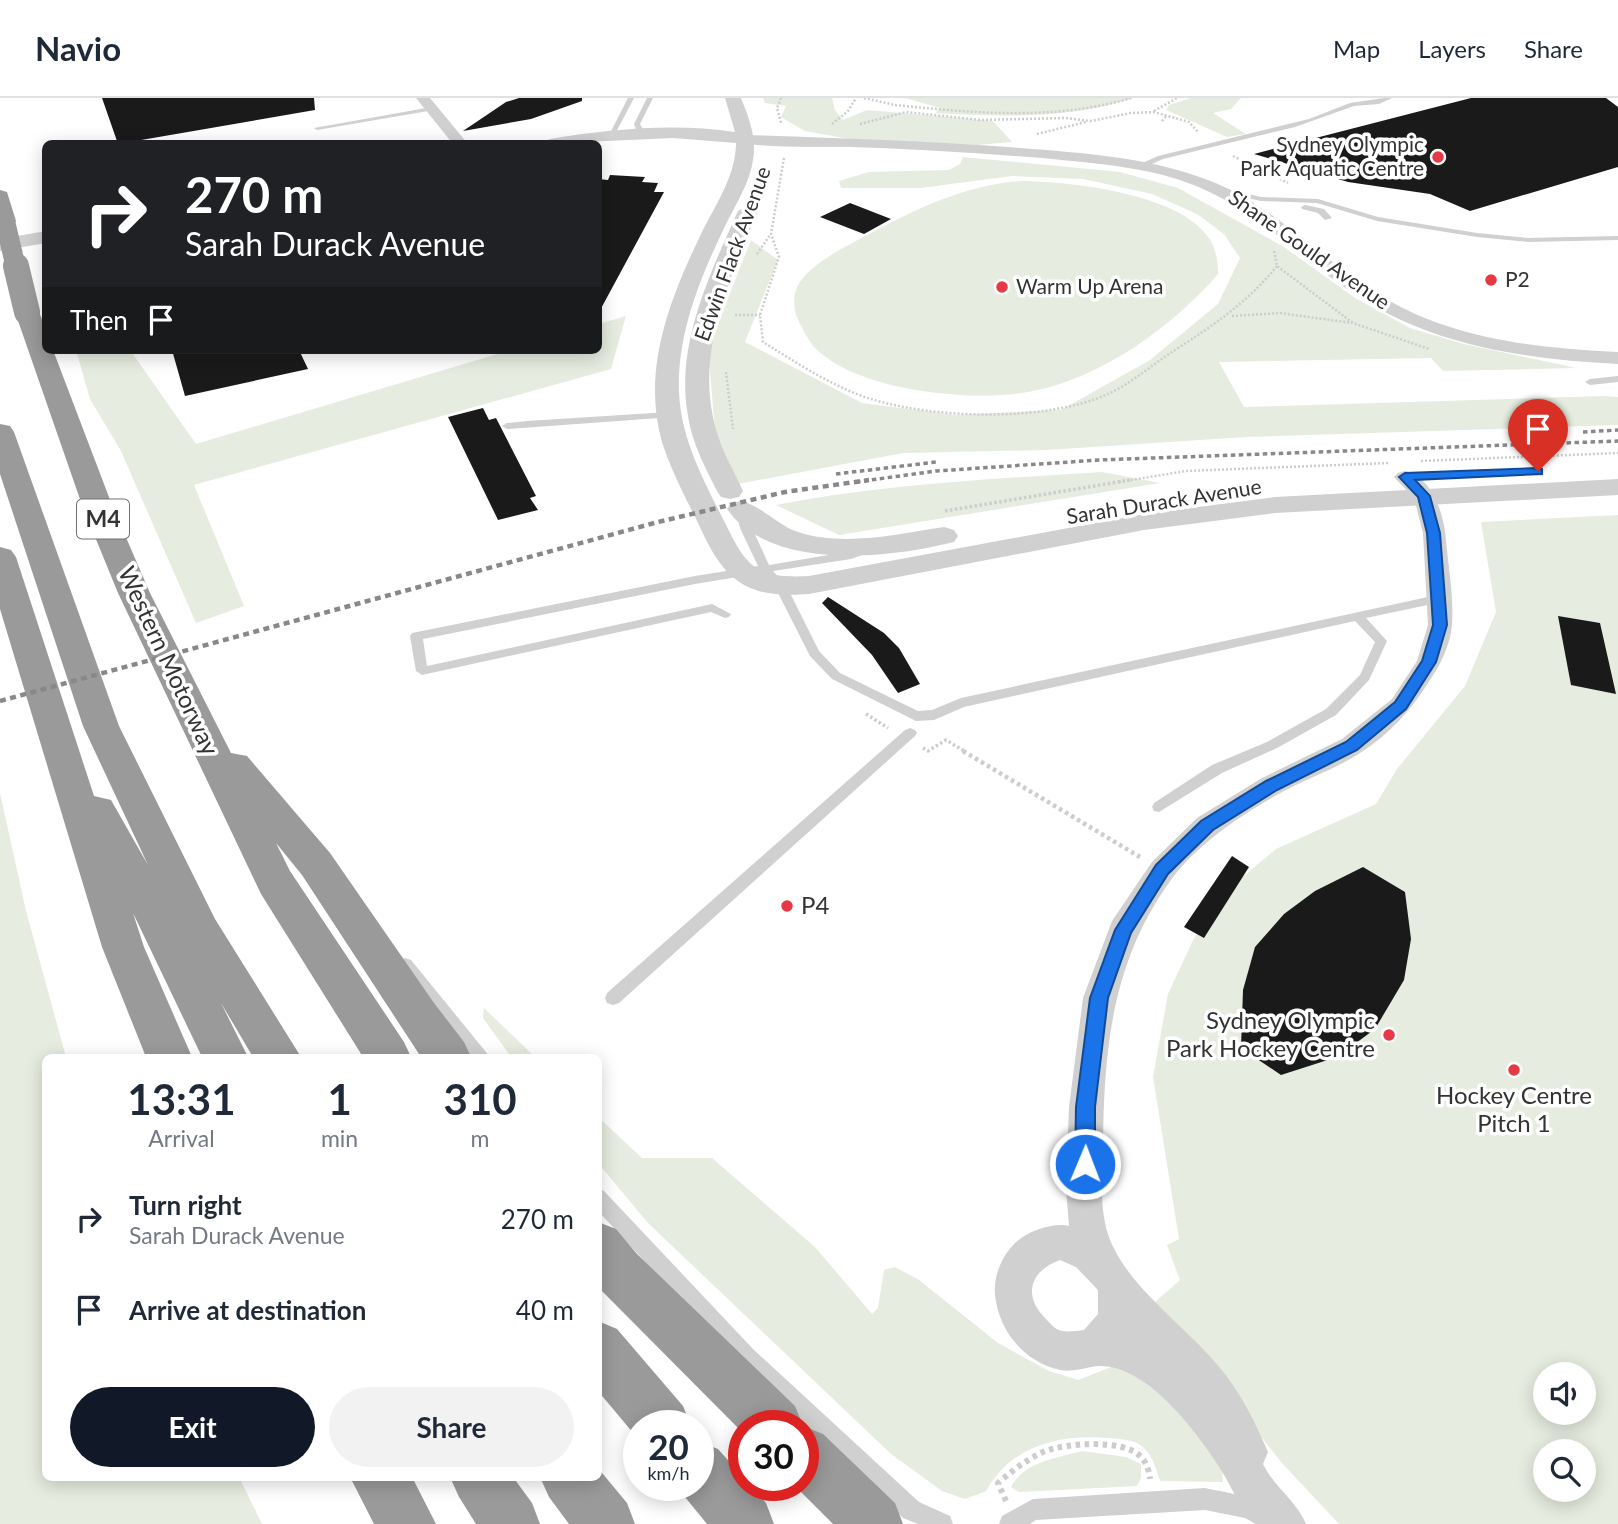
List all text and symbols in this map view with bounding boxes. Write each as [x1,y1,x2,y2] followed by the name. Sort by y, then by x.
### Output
[35,28,121,68] text: Navio
[1333,34,1380,63] text: Map
[1418,34,1486,63] text: Layers
[1524,34,1583,63] text: Share
[1240,131,1424,180] place label: Sydney Olympic Park Aquatic Centre
[1430,149,1446,165] marker: Sydney Olympic Park Aquatic Centre
[688,163,775,344] street label: Edwin Flack Avenue
[185,165,323,223] text: 270 m
[70,168,161,259] icon: right
[1224,184,1395,314] street label: Shane Gould Avenue
[185,224,485,263] text: Sarah Durack Avenue
[1505,266,1530,291] place label: P2
[1483,272,1499,288] marker: P2
[1016,273,1164,298] place label: Warm Up Arena
[994,279,1010,295] marker: Warm Up Arena
[142,301,180,339] icon: arrive
[70,304,128,336] text: Then
[1508,399,1568,471] pin
[1519,410,1557,448] icon: arrive
[1065,473,1263,528] street label: Sarah Durack Avenue
[77,500,129,538] road number: M4
[113,561,226,760] street label: Western Motorway
[801,890,829,919] place label: P4
[779,898,795,914] marker: P4
[1166,1005,1375,1062] place label: Sydney Olympic Park Hockey Centre
[1381,1027,1397,1043] marker: Sydney Olympic Park Hockey Centre
[1506,1062,1522,1078] marker: Hockey Centre Pitch 1
[127,1074,236,1124] text: 13:31
[327,1074,352,1124] text: 1
[444,1074,517,1124] text: 310
[1436,1080,1592,1137] place label: Hockey Centre Pitch 1
[148,1124,215,1152] text: Arrival
[321,1124,358,1152] text: min
[471,1124,490,1152] text: m
[1048,1127,1122,1201] position arrow
[129,1189,242,1221] text: Turn right
[70,1200,108,1238] icon: right
[501,1203,574,1235] text: 270 m
[129,1221,345,1249] text: Sarah Durack Avenue
[70,1291,108,1329] icon: arrive
[129,1294,366,1326] text: Arrive at destination
[516,1294,574,1326] text: 40 m
[1533,1362,1596,1502] map controls
[1533,1362,1596,1425] button: sound
[70,1387,315,1467] button: Exit
[329,1387,574,1467] button: Share
[728,1410,819,1501] speed limit sign: 30
[648,1425,689,1467] text: 20
[1533,1439,1596,1502] button: search
[647,1462,690,1484] text: km/h

